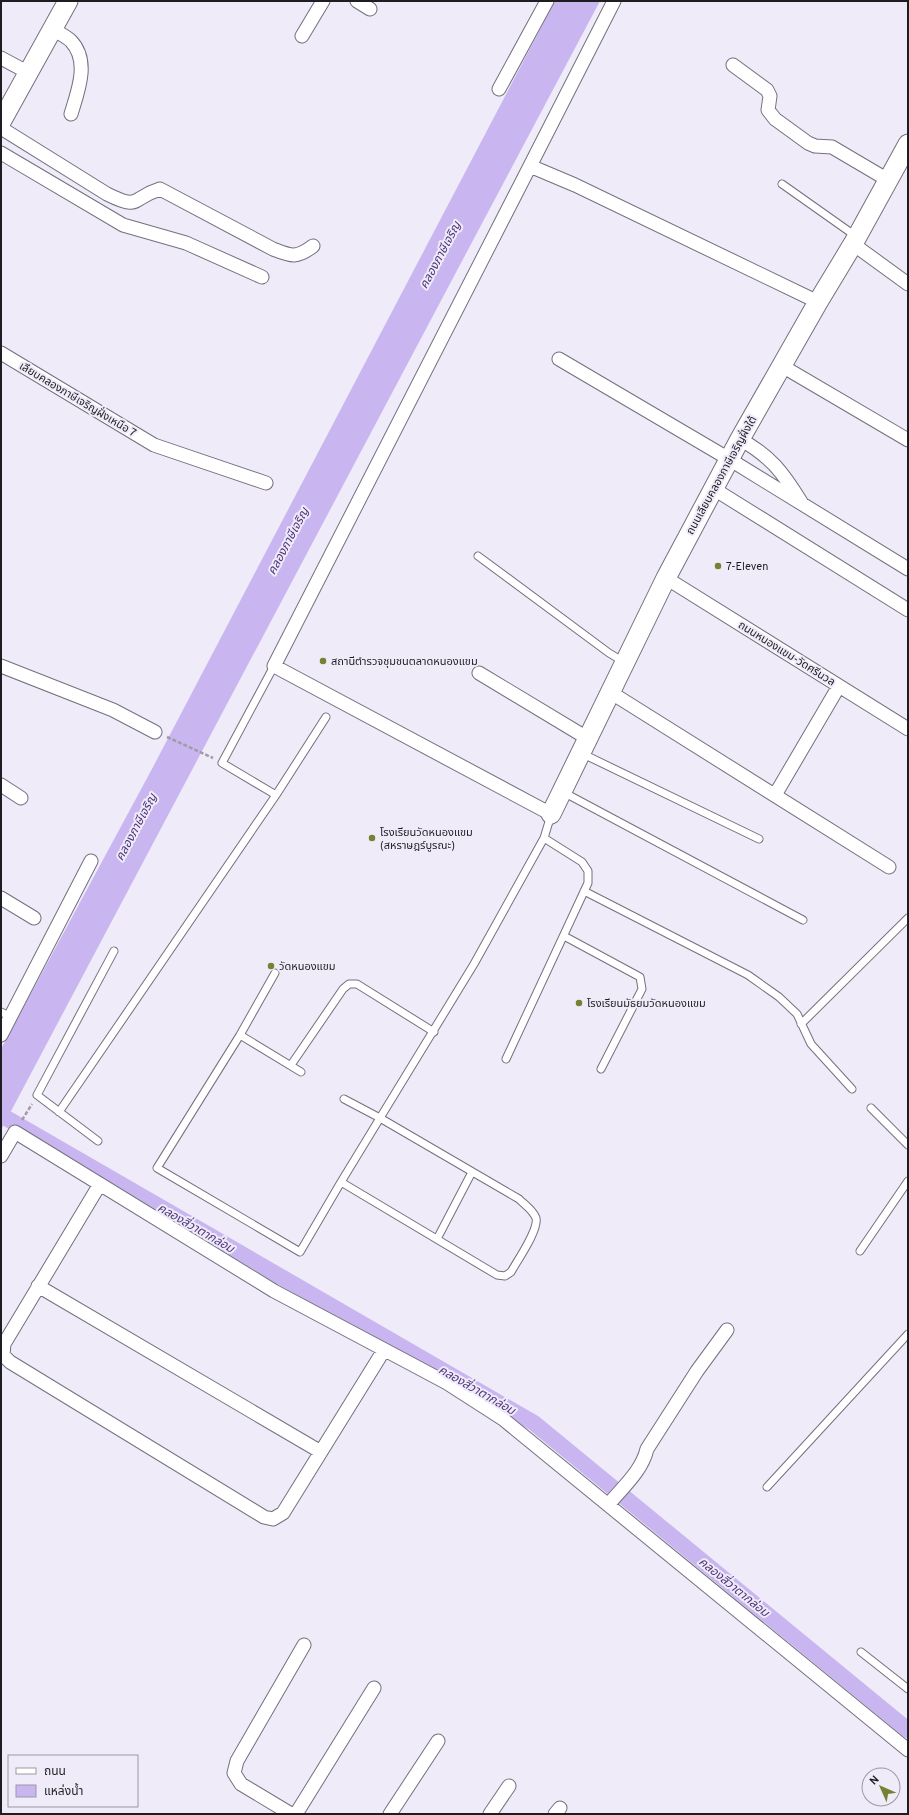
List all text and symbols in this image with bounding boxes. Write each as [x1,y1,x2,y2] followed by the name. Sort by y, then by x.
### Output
[417,218,466,292] water label: คลองภาษีเจริญ
[17,358,139,440] street label: เลียบคลองภาษีเจริญฝั่งเหนือ 7
[682,413,760,537] street label: ถนนเลียบคลองภาษีเจริญฝั่งใต้
[265,504,314,578] water label: คลองภาษีเจริญ
[726,560,768,574] place label: 7-Eleven
[713,561,723,571] marker: 7-Eleven
[735,618,838,689] street label: ถนนหนองแขม-วัดศรีนวล
[331,655,478,669] place label: สถานีตำรวจชุมชนตลาดหนองแขม
[318,656,328,666] marker: สถานีตำรวจชุมชนตลาดหนองแขม
[113,790,162,864] water label: คลองภาษีเจริญ
[380,826,473,853] place label: โรงเรียนวัดหนองแขม (สหราษฎร์บูรณะ)
[367,833,377,843] marker: โรงเรียนวัดหนองแขม (สหราษฎร์บูรณะ)
[279,960,336,974] place label: วัดหนองแขม
[266,961,276,971] marker: วัดหนองแขม
[587,997,706,1011] place label: โรงเรียนมัธยมวัดหนองแขม
[574,998,584,1008] marker: โรงเรียนมัธยมวัดหนองแขม
[154,1199,239,1258] water label: คลองสี่วาตากล่อม
[435,1361,520,1420] water label: คลองสี่วาตากล่อม
[695,1553,774,1622] water label: คลองสี่วาตากล่อม
[8,1755,138,1807] legend
[44,1764,66,1780] text: ถนน
[861,1767,901,1807] north arrow
[867,1773,882,1788] text: N
[44,1782,83,1800] text: แหล่งน้ำ

